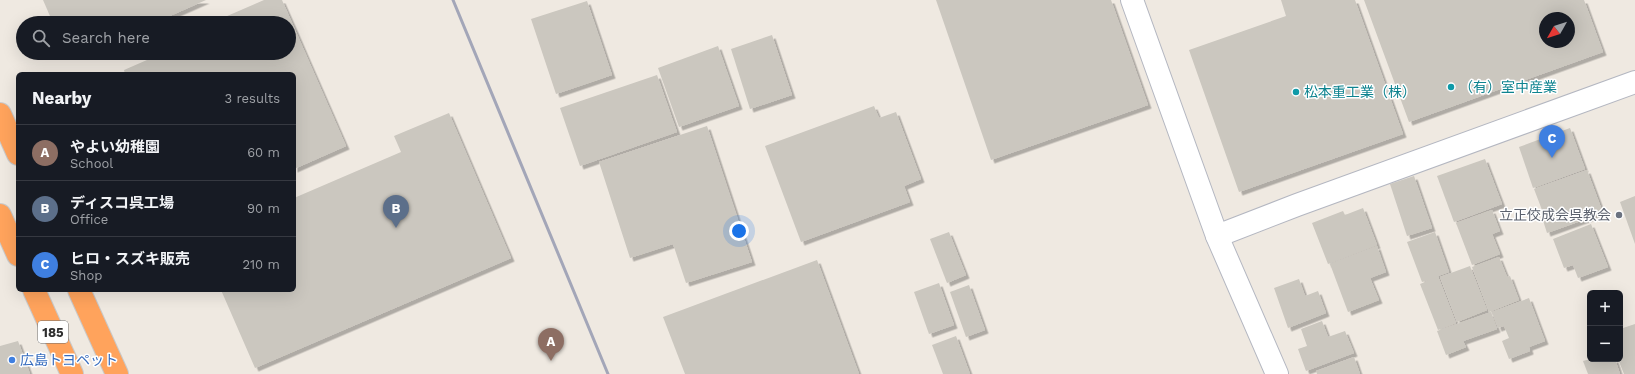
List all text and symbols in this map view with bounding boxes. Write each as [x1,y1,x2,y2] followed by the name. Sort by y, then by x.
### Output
[1539,12,1575,48] north arrow
[16,16,296,60] search box
[30,27,52,49] icon: search
[62,29,150,47] text: Search here
[1459,79,1557,95] place label: （有）室中産業
[1446,82,1456,92] marker: （有）室中産業
[1304,84,1416,100] place label: 松本重工業（株）
[1291,87,1301,97] marker: 松本重工業（株）
[32,88,91,108] text: Nearby
[225,91,280,106] text: 3 results
[1539,125,1565,158] pin: C
[70,138,160,156] text: やよい幼稚園
[41,145,49,160] text: A
[247,145,280,160] text: 60 m
[70,156,113,171] text: School
[70,194,174,212] text: ディスコ呉工場
[383,195,409,228] pin: B
[41,201,49,216] text: B
[247,201,280,216] text: 90 m
[1499,207,1611,223] place label: 立正佼成会呉教会
[1614,210,1624,220] marker: 立正佼成会呉教会
[70,212,108,227] text: Office
[729,221,749,241] your location
[70,250,190,268] text: ヒロ・スズキ販売
[41,257,49,272] text: C
[242,257,280,272] text: 210 m
[70,268,102,283] text: Shop
[1587,290,1623,362] map controls
[1587,290,1623,326] button: +
[38,321,68,343] road number: 185
[1587,326,1623,362] button: −
[538,328,564,361] pin: A
[20,352,118,368] place label: 広島トヨペット
[7,355,17,365] marker: 広島トヨペット

